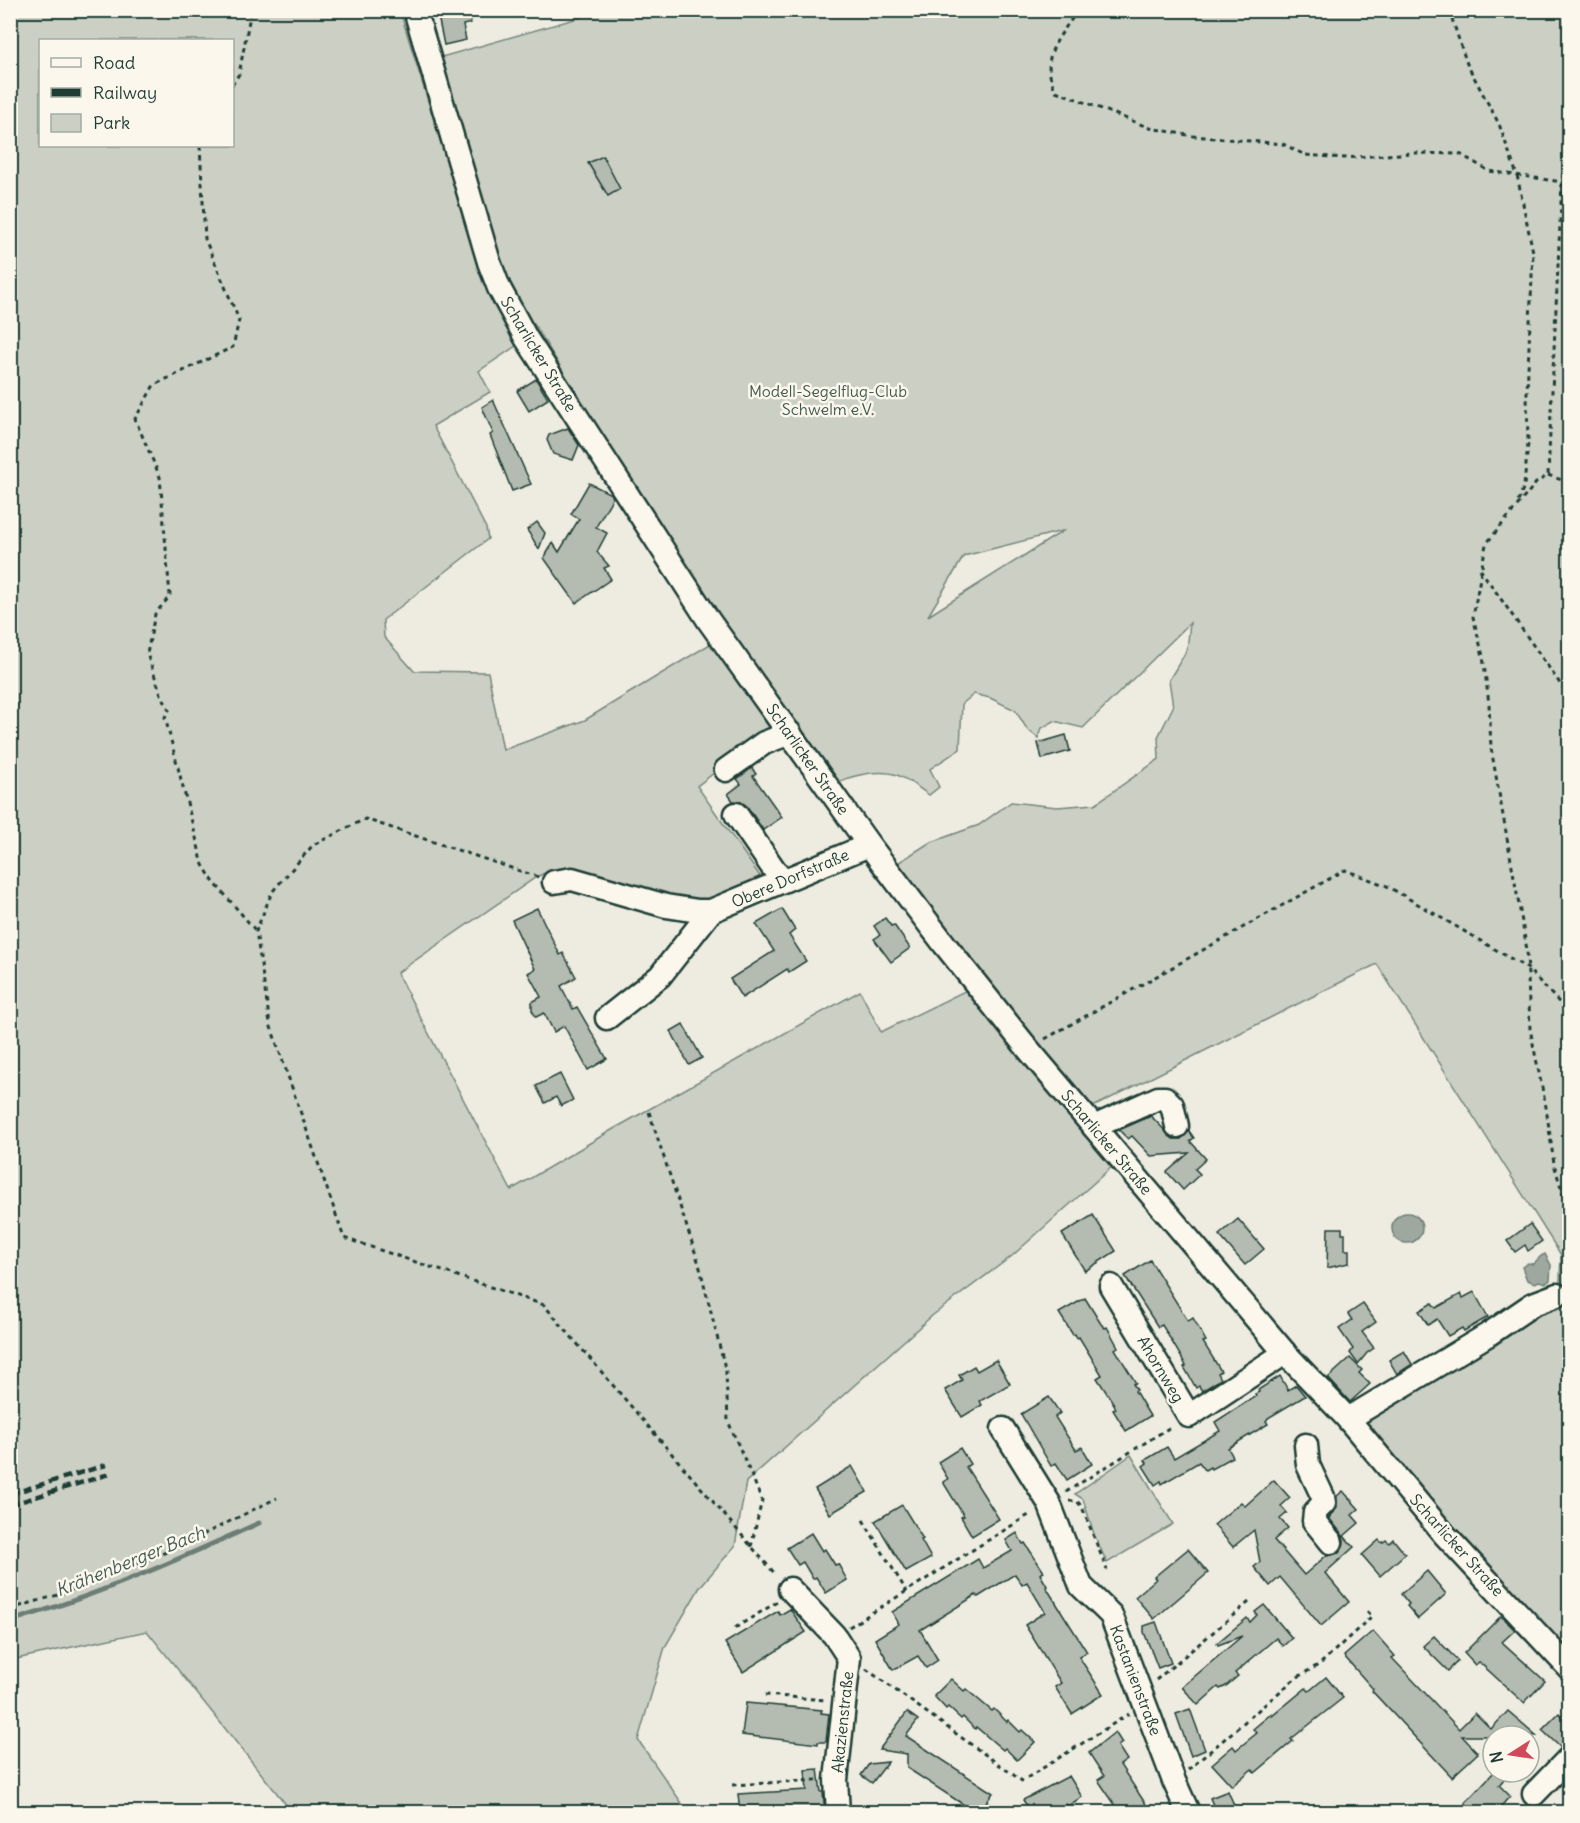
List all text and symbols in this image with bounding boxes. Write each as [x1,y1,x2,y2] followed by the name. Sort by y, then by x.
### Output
[39,39,234,147] legend
[93,51,136,74] text: Road
[93,81,157,104] text: Railway
[93,111,130,134] text: Park
[497,293,581,415] street label: Scharlicker Straße
[749,381,907,419] park label: Modell-Segelflug-Club Schwelm e.V.
[762,700,854,818] street label: Scharlicker Straße
[728,844,852,912] street label: Obere Dorfstraße
[1057,1085,1157,1199] street label: Scharlicker Straße
[1133,1332,1189,1406] street label: Ahornweg
[1406,1490,1508,1600] street label: Scharlicker Straße
[52,1520,208,1601] water label: Krähenberger Bach
[1106,1622,1166,1738] street label: Kastanienstraße
[827,1670,857,1774] street label: Akazienstraße
[1481,1724,1541,1784] north arrow
[1485,1750,1507,1765] text: N

